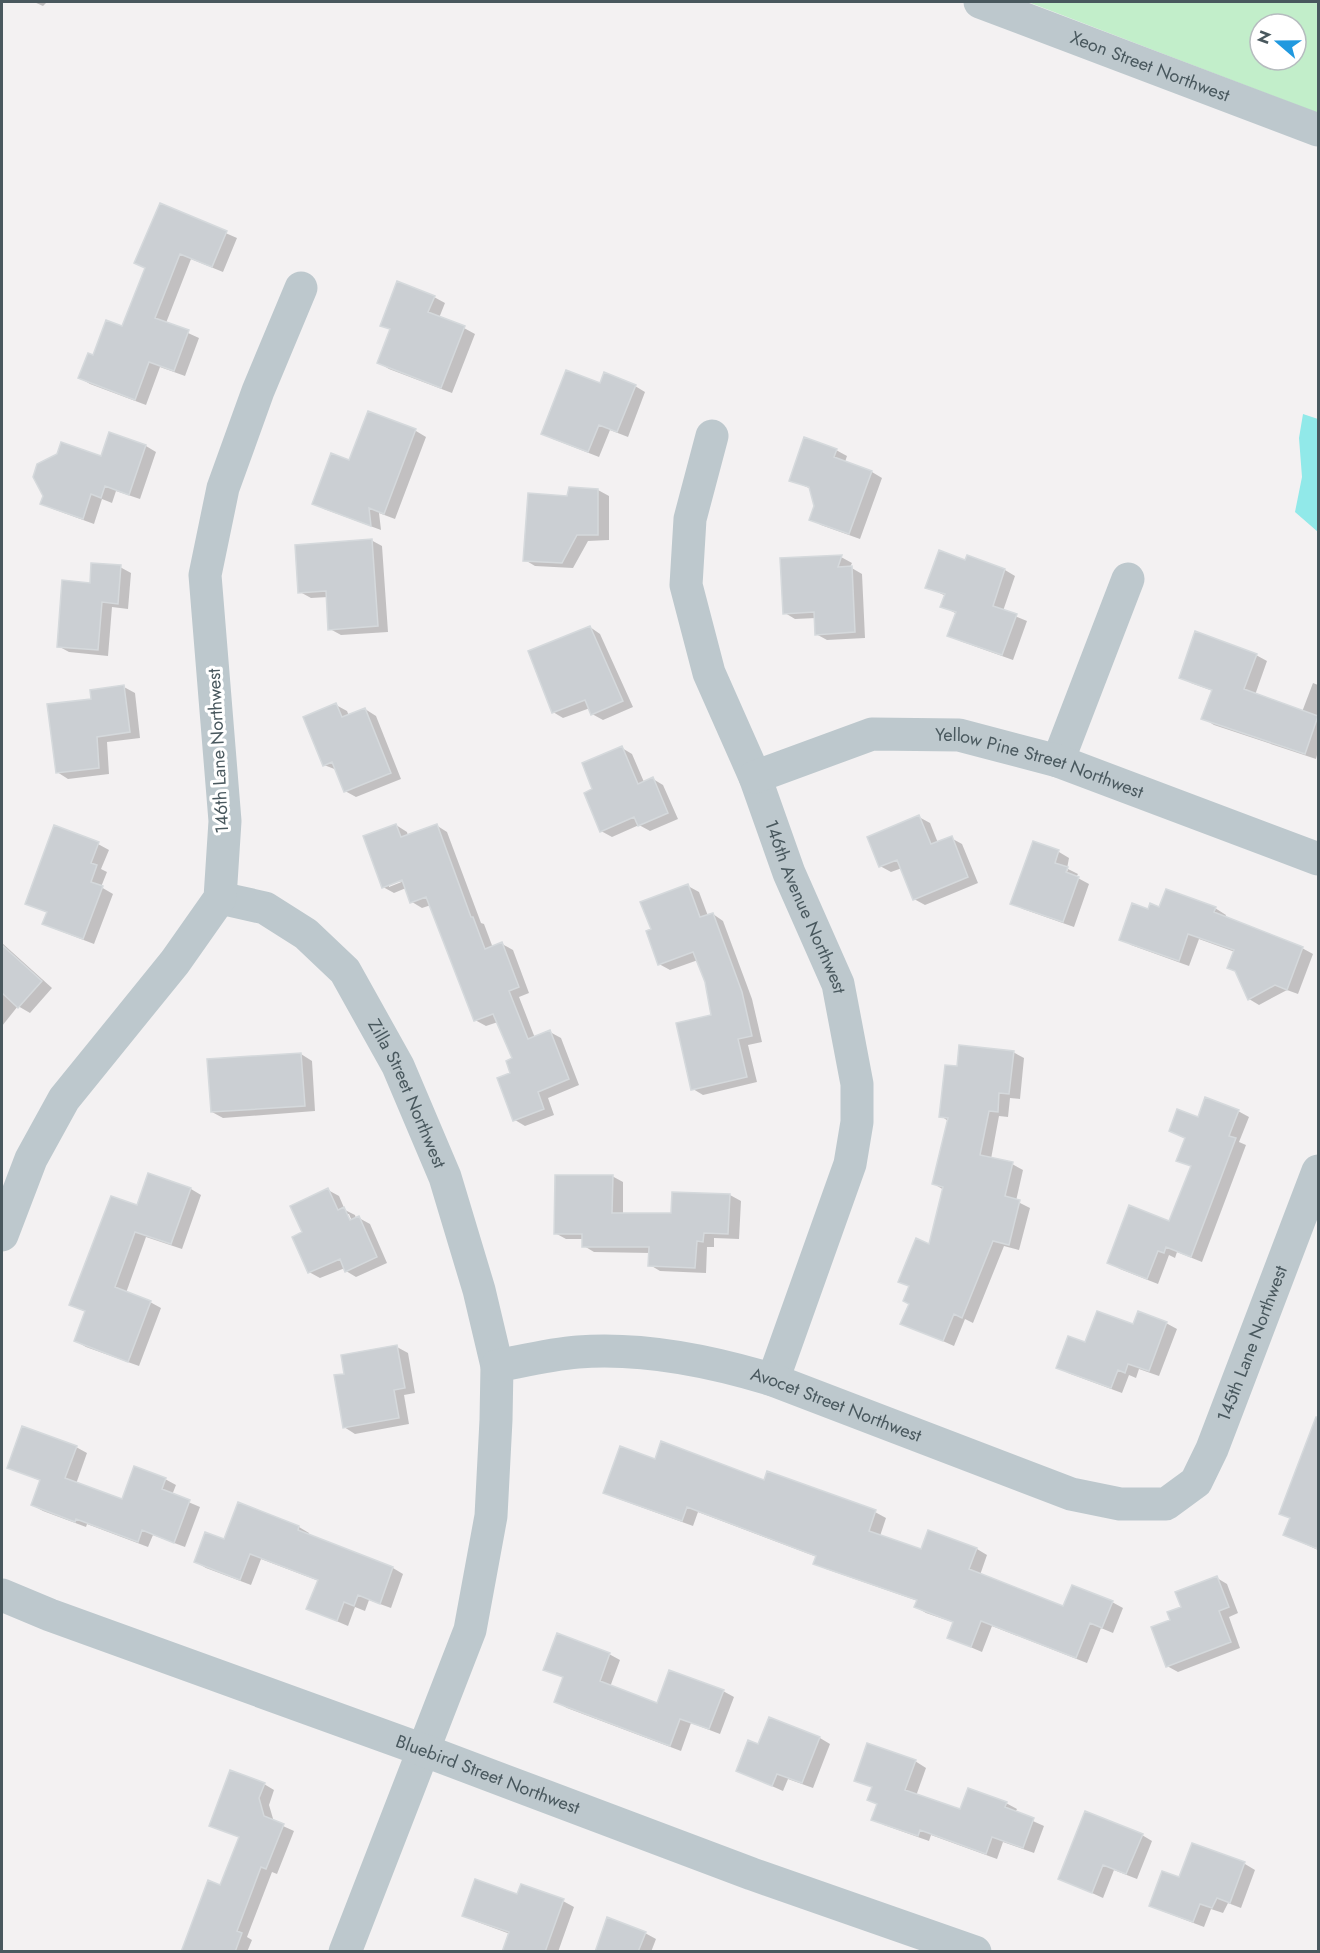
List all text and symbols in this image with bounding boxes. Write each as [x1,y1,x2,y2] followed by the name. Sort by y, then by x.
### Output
[1248,12,1308,72] north arrow
[1067,24,1234,109] street label: Xeon Street Northwest
[1251,27,1277,47] text: N
[201,667,235,834] street label: 146th Lane Northwest
[935,722,1148,805] street label: Yellow Pine Street Northwest
[758,816,853,996] street label: 146th Avenue Northwest
[361,1014,453,1173] street label: Zilla Street Northwest
[1211,1261,1294,1426] street label: 145th Lane Northwest
[748,1361,926,1449] street label: Avocet Street Northwest
[392,1728,584,1821] street label: Bluebird Street Northwest

